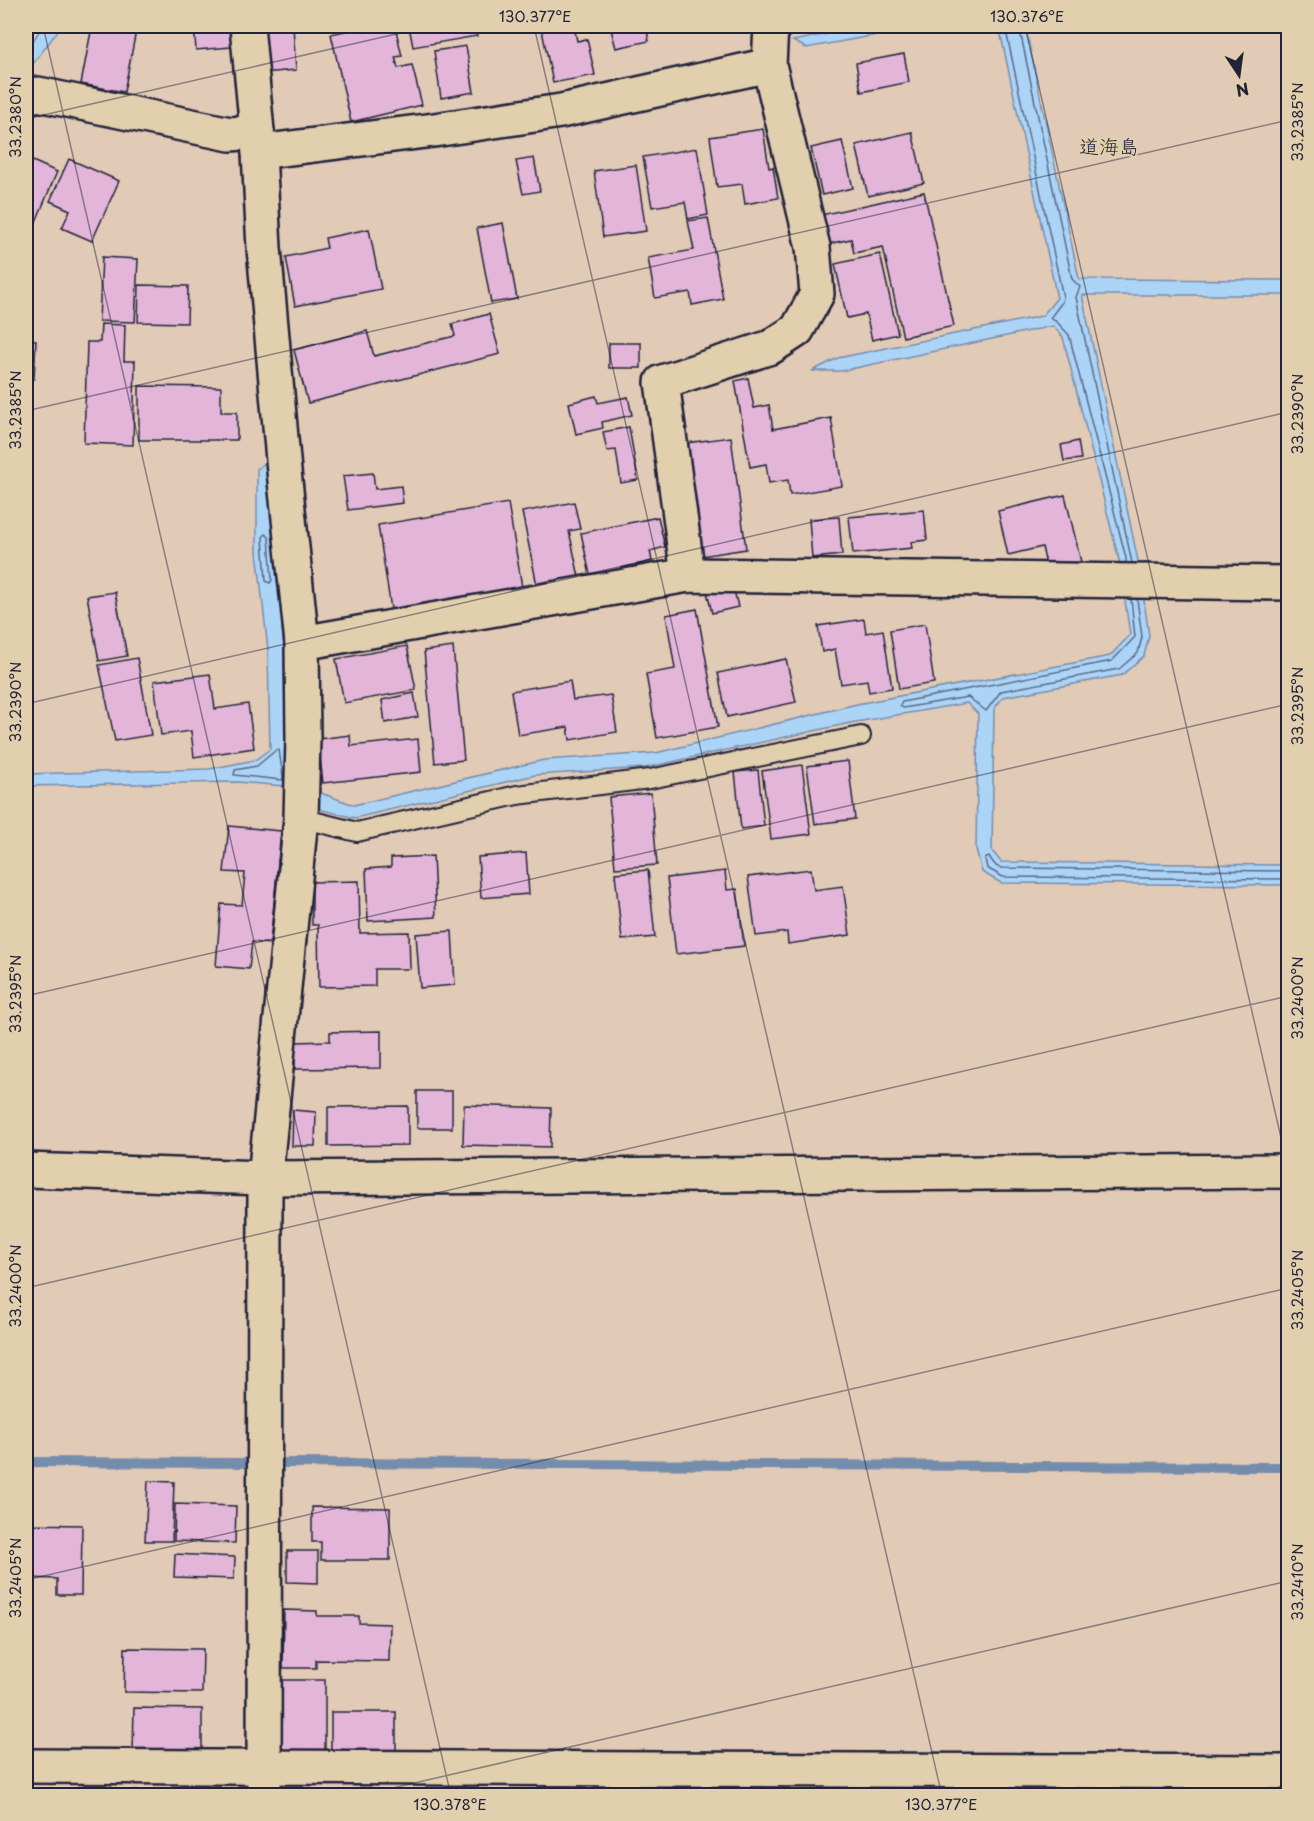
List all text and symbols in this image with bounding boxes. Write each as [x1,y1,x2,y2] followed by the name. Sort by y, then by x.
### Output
[499,4,571,27] text: 130.377°E
[990,4,1064,27] text: 130.376°E
[1209,45,1269,105] north arrow
[3,76,26,158] text: 33.2380°N
[1234,77,1251,104] text: N
[1285,82,1308,162] text: 33.2385°N
[1079,131,1139,161] district label: 道海島
[3,370,26,450] text: 33.2385°N
[1285,373,1308,455] text: 33.2390°N
[3,661,26,743] text: 33.2390°N
[1285,666,1308,746] text: 33.2395°N
[3,954,26,1034] text: 33.2395°N
[1285,956,1308,1040] text: 33.2400°N
[3,1244,26,1328] text: 33.2400°N
[1285,1249,1308,1331] text: 33.2405°N
[3,1537,26,1619] text: 33.2405°N
[1285,1543,1308,1621] text: 33.2410°N
[413,1792,487,1815] text: 130.378°E
[905,1792,977,1815] text: 130.377°E

